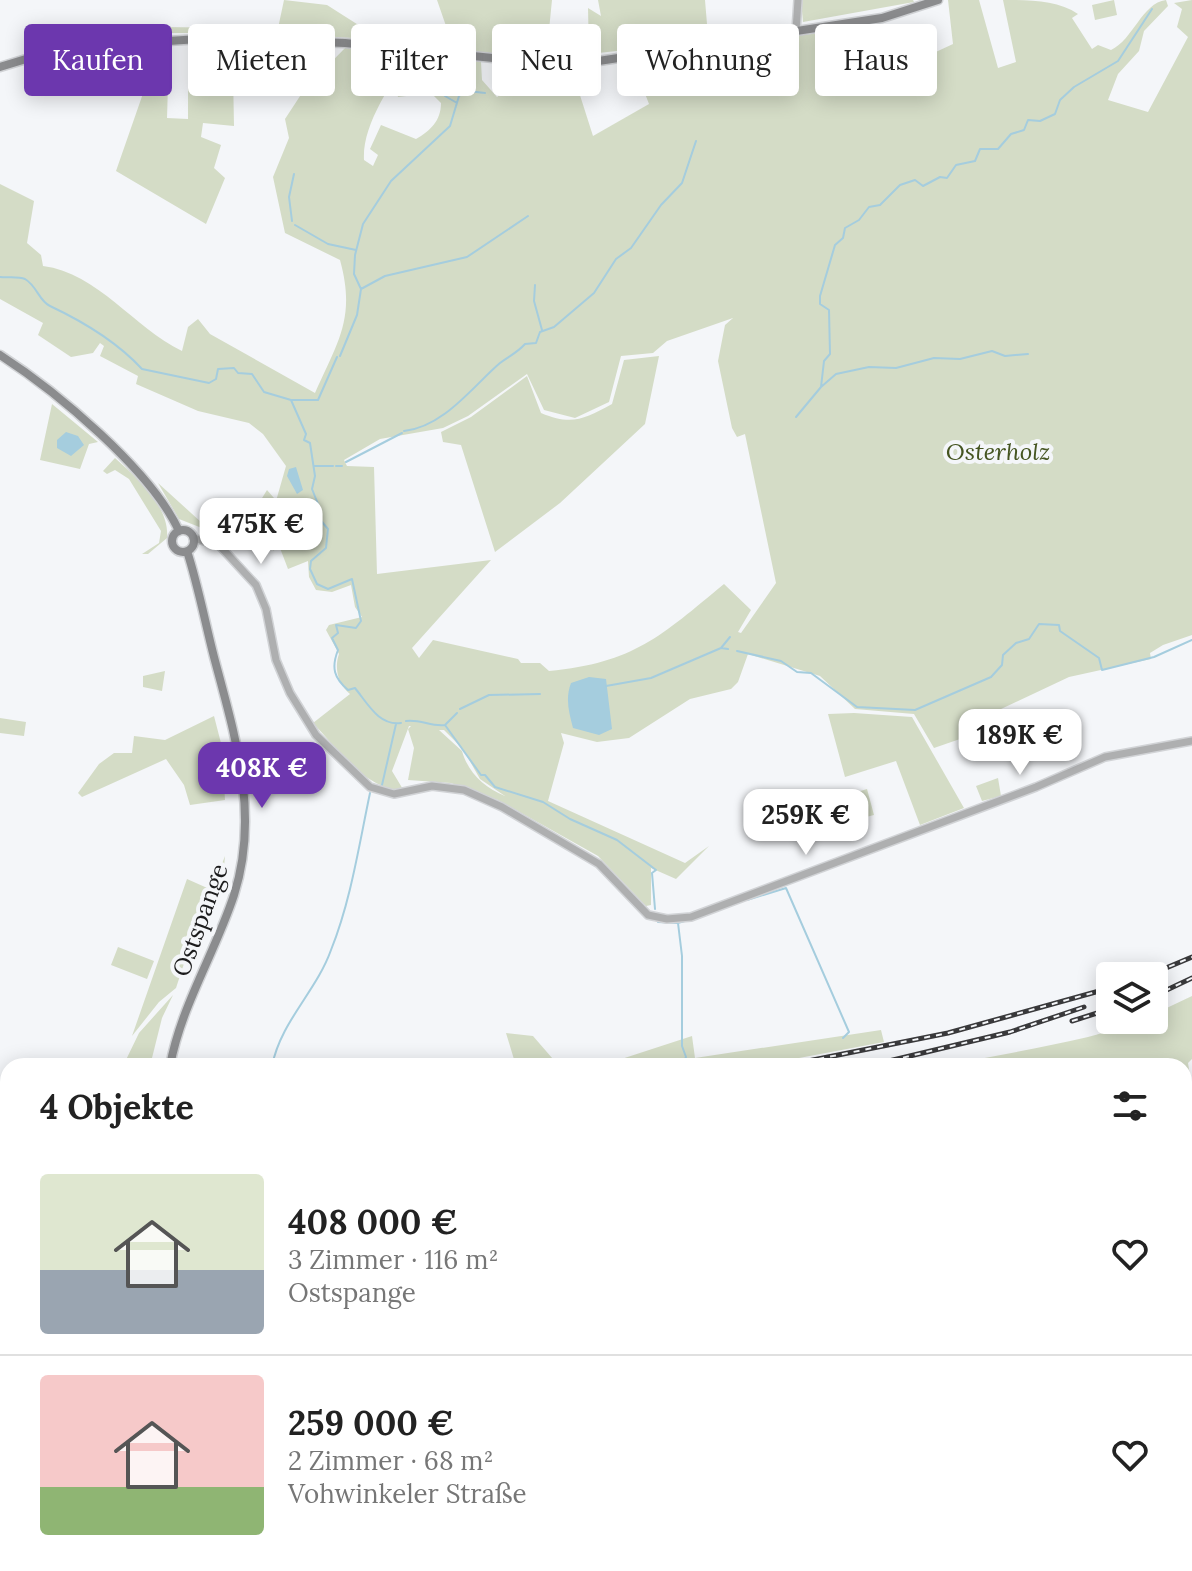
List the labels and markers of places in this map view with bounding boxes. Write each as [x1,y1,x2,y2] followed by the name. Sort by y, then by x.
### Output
[196,498,326,566] pin: 475K €
[955,709,1085,777] pin: 189K €
[197,742,327,810] pin: 408K €
[741,789,871,857] pin: 259K €

